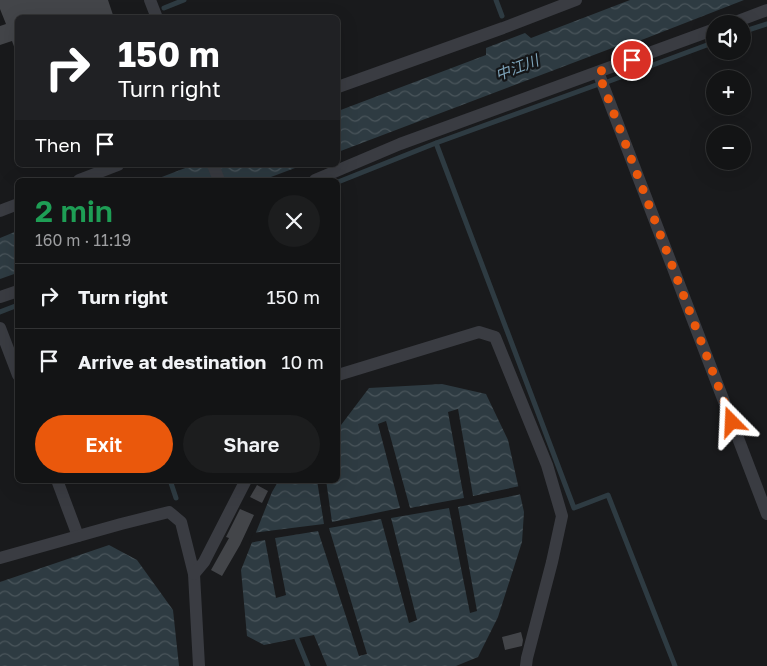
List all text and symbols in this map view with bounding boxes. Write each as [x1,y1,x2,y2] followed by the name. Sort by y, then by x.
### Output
[706,15,751,170] map controls
[706,15,751,60] button: sound
[118,33,220,75] text: 150 m
[35,35,100,100] icon: right
[611,39,653,81] pin
[618,46,646,74] icon: arrive
[492,50,543,84] water label: 中江川
[706,70,751,115] button: +
[118,75,221,102] text: Turn right
[706,125,751,170] button: −
[91,130,119,158] icon: arrive
[35,133,81,156] text: Then
[35,193,113,229] text: 2 min
[268,195,320,247] button: close
[35,230,131,250] text: 160 m · 11:19
[35,282,63,310] icon: right
[78,285,168,308] text: Turn right
[266,285,320,308] text: 150 m
[35,347,63,375] icon: arrive
[78,350,266,373] text: Arrive at destination
[281,350,324,373] text: 10 m
[705,395,757,447] position arrow
[35,415,173,473] button: Exit
[183,415,320,473] button: Share

